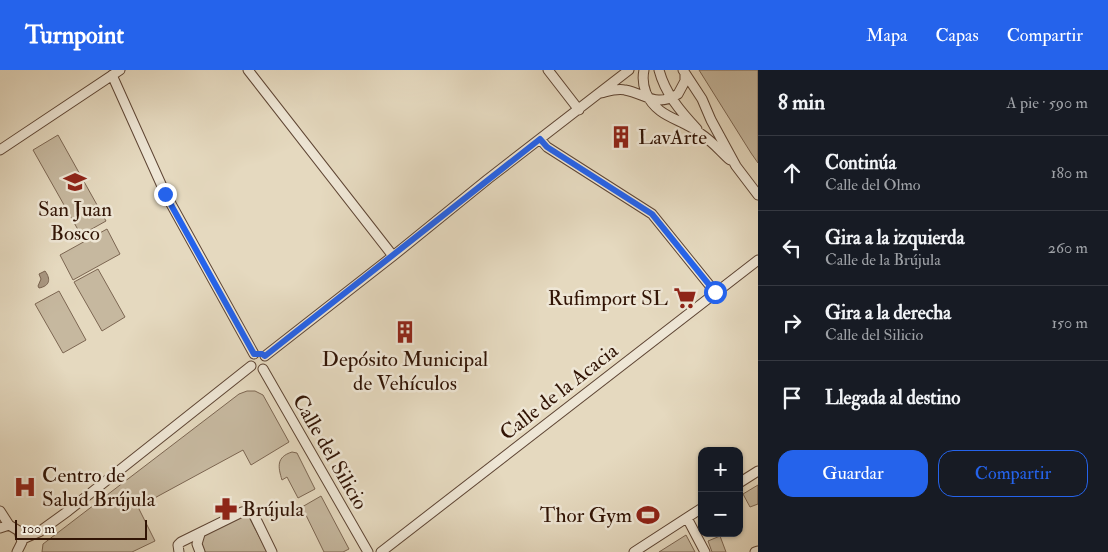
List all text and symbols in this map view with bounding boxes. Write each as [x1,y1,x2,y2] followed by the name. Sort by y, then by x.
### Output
[25,20,124,51] text: Turnpoint
[866,24,908,47] text: Mapa
[936,24,979,47] text: Capas
[1007,24,1083,47] text: Compartir
[778,89,825,116] text: 8 min
[1006,93,1088,113] text: A pie · 590 m
[608,124,634,150] building icon: LavArte
[638,124,707,151] place label: LavArte
[825,151,896,175] text: Continúa
[778,159,806,187] icon: ahead
[1051,163,1088,183] text: 180 m
[62,169,88,195] school or university icon: San Juan Bosco
[825,175,921,195] text: Calle del Olmo
[154,183,177,206] route end
[38,196,112,247] place label: San Juan Bosco
[825,226,964,250] text: Gira a la izquierda
[778,234,806,262] icon: left
[1048,238,1088,258] text: 260 m
[825,250,941,270] text: Calle de la Brújula
[704,281,727,304] route start
[548,285,668,312] place label: Rufimport SL
[672,285,698,311] supermarket icon: Rufimport SL
[825,301,951,325] text: Gira a la derecha
[778,309,806,337] icon: right
[1051,313,1088,333] text: 150 m
[392,319,418,345] building icon: Depósito Municipal de Vehículos
[825,325,923,345] text: Calle del Silicio
[494,337,624,447] street label: Calle de la Acacia
[322,346,489,397] place label: Depósito Municipal de Vehículos
[778,384,806,412] icon: arrive
[825,386,960,410] text: Llegada al destino
[286,389,374,515] street label: Calle del Silicio
[698,447,743,537] map controls
[698,447,743,492] button: +
[778,450,928,497] button: Guardar
[938,450,1088,497] button: Compartir
[42,462,156,513] place label: Centro de Salud Brújula
[12,474,38,500] hospital icon: Centro de Salud Brújula
[698,492,743,537] button: −
[213,496,239,522] pharmacy icon: Brújula
[242,496,304,523] place label: Brújula
[540,502,632,529] place label: Thor Gym
[635,502,661,528] sports icon: Thor Gym
[15,517,148,540] scale bar
[22,520,55,537] text: 100 m

